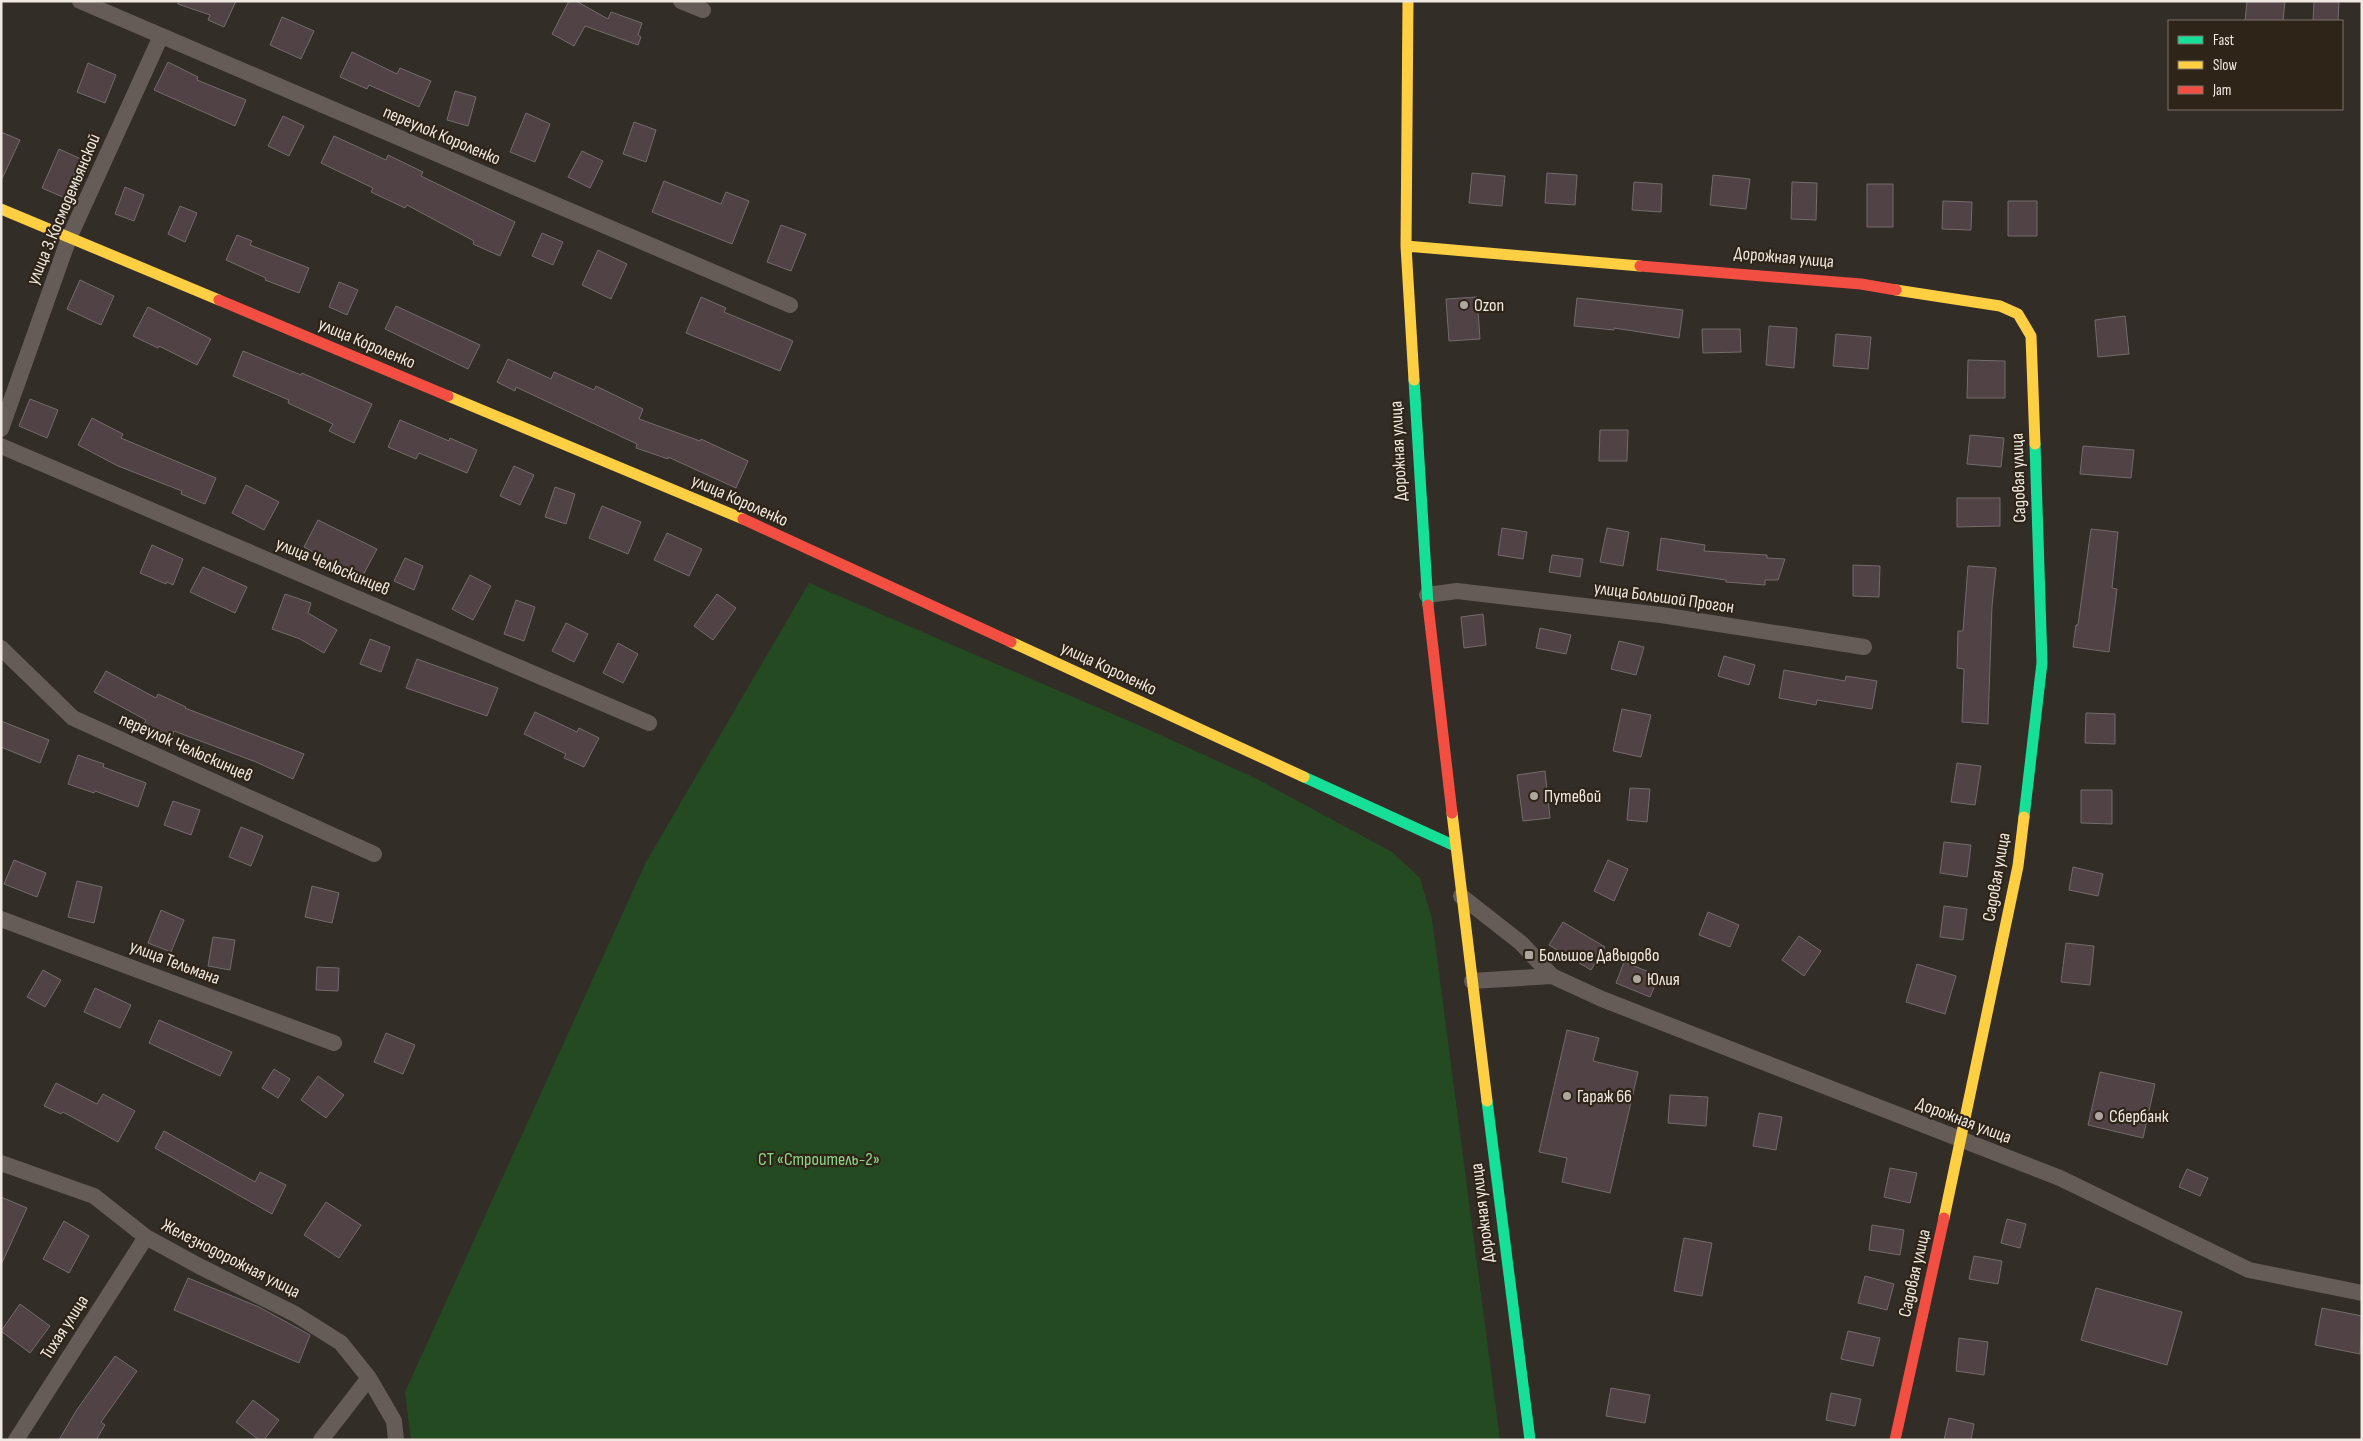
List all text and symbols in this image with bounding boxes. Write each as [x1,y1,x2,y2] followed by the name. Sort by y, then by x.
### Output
[2168,20,2343,110] legend
[2213,31,2235,50] text: Fast
[2213,56,2237,75] text: Slow
[2212,81,2231,100] text: Jam
[380,101,504,170] street label: переулок Короленко
[22,131,105,288] street label: улица З.Космодемьянской
[1733,243,1835,272] street label: Дорожная улица
[1474,295,1504,316] place label: Ozon
[1458,299,1470,311] marker: Ozon
[315,314,419,373] street label: улица Короленко
[1385,400,1412,502] street label: Дорожная улица
[2006,433,2031,523] street label: Садовая улица
[688,470,791,531] street label: улица Короленко
[273,533,393,600] street label: улица Челюскинцев
[1592,577,1735,618] street label: улица Большой Прогон
[1057,637,1160,700] street label: улица Короленко
[116,709,256,786] street label: переулок Челюскинцев
[1544,786,1601,807] place label: Путевой
[1528,790,1540,802] marker: Путевой
[1978,831,2015,923] street label: Садовая улица
[127,936,223,989] street label: улица Тельмана
[1539,945,1660,966] place label: Большое Давыдово
[1523,949,1535,961] marker: Большое Давыдово
[1647,969,1680,990] place label: Юлия
[1631,973,1643,985] marker: Юлия
[1577,1086,1632,1107] place label: Гараж 66
[1561,1090,1573,1102] marker: Гараж 66
[1913,1093,2014,1148] street label: Дорожная улица
[2109,1106,2169,1127] place label: Сбербанк
[2093,1110,2105,1122] marker: Сбербанк
[758,1149,880,1170] park label: СТ «Строитель-2»
[1466,1162,1499,1264] street label: Дорожная улица
[158,1214,304,1303] street label: Железнодорожная улица
[1894,1227,1935,1319] street label: Садовая улица
[36,1291,93,1363] street label: Тихая улица

